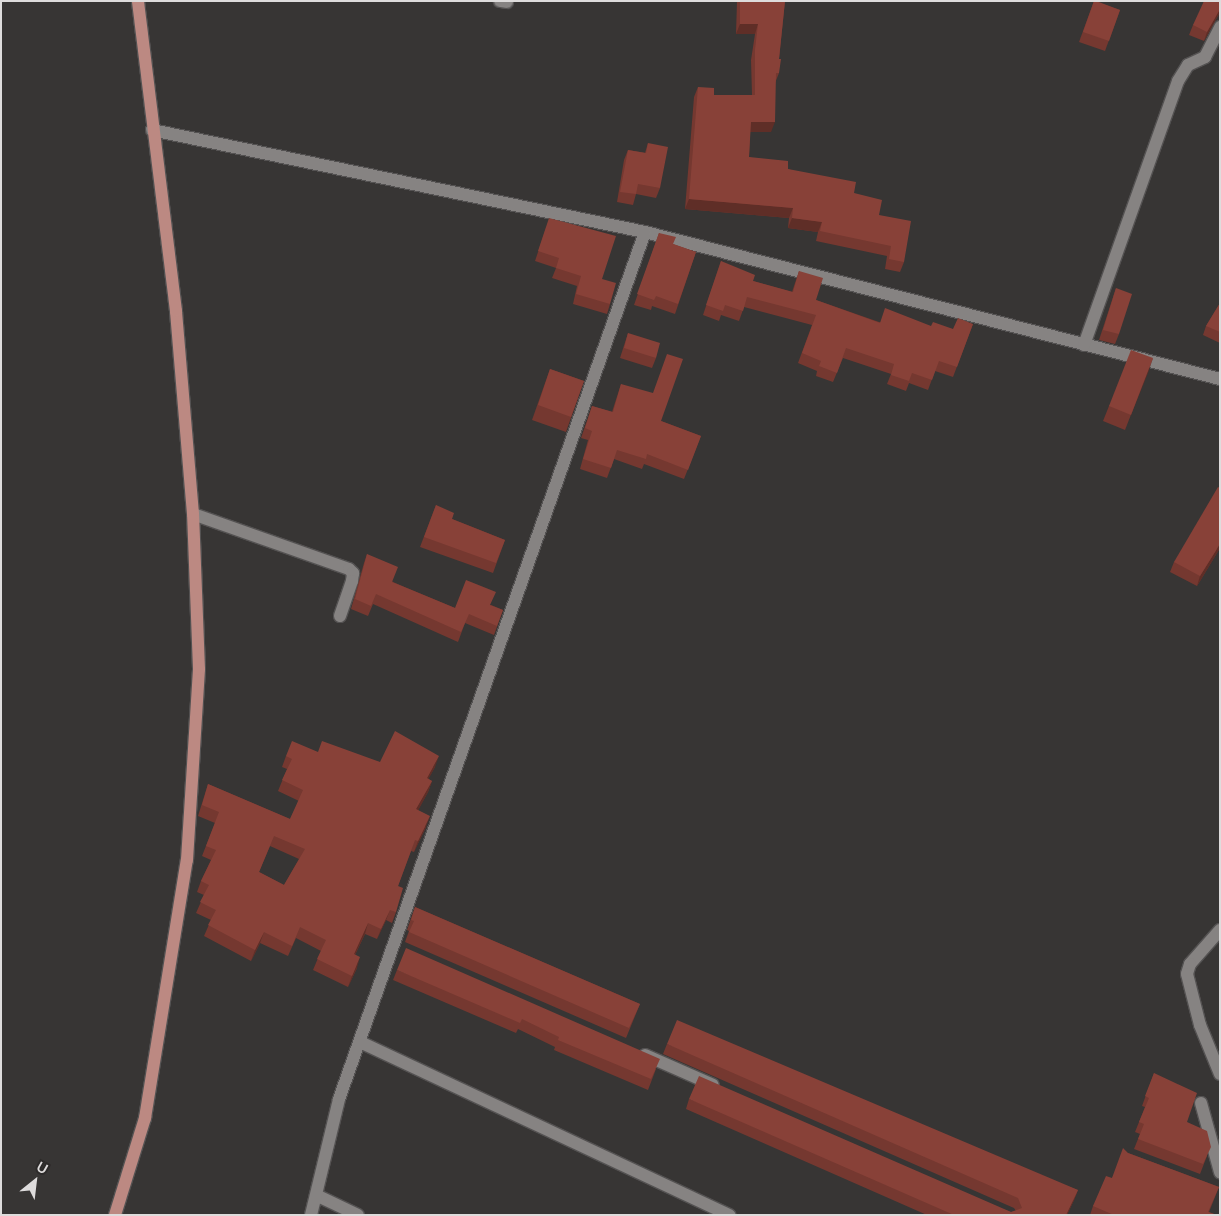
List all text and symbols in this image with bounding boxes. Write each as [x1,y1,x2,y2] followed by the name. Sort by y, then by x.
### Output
[10,1156,60,1206] north arrow
[34,1157,51,1177] text: U

